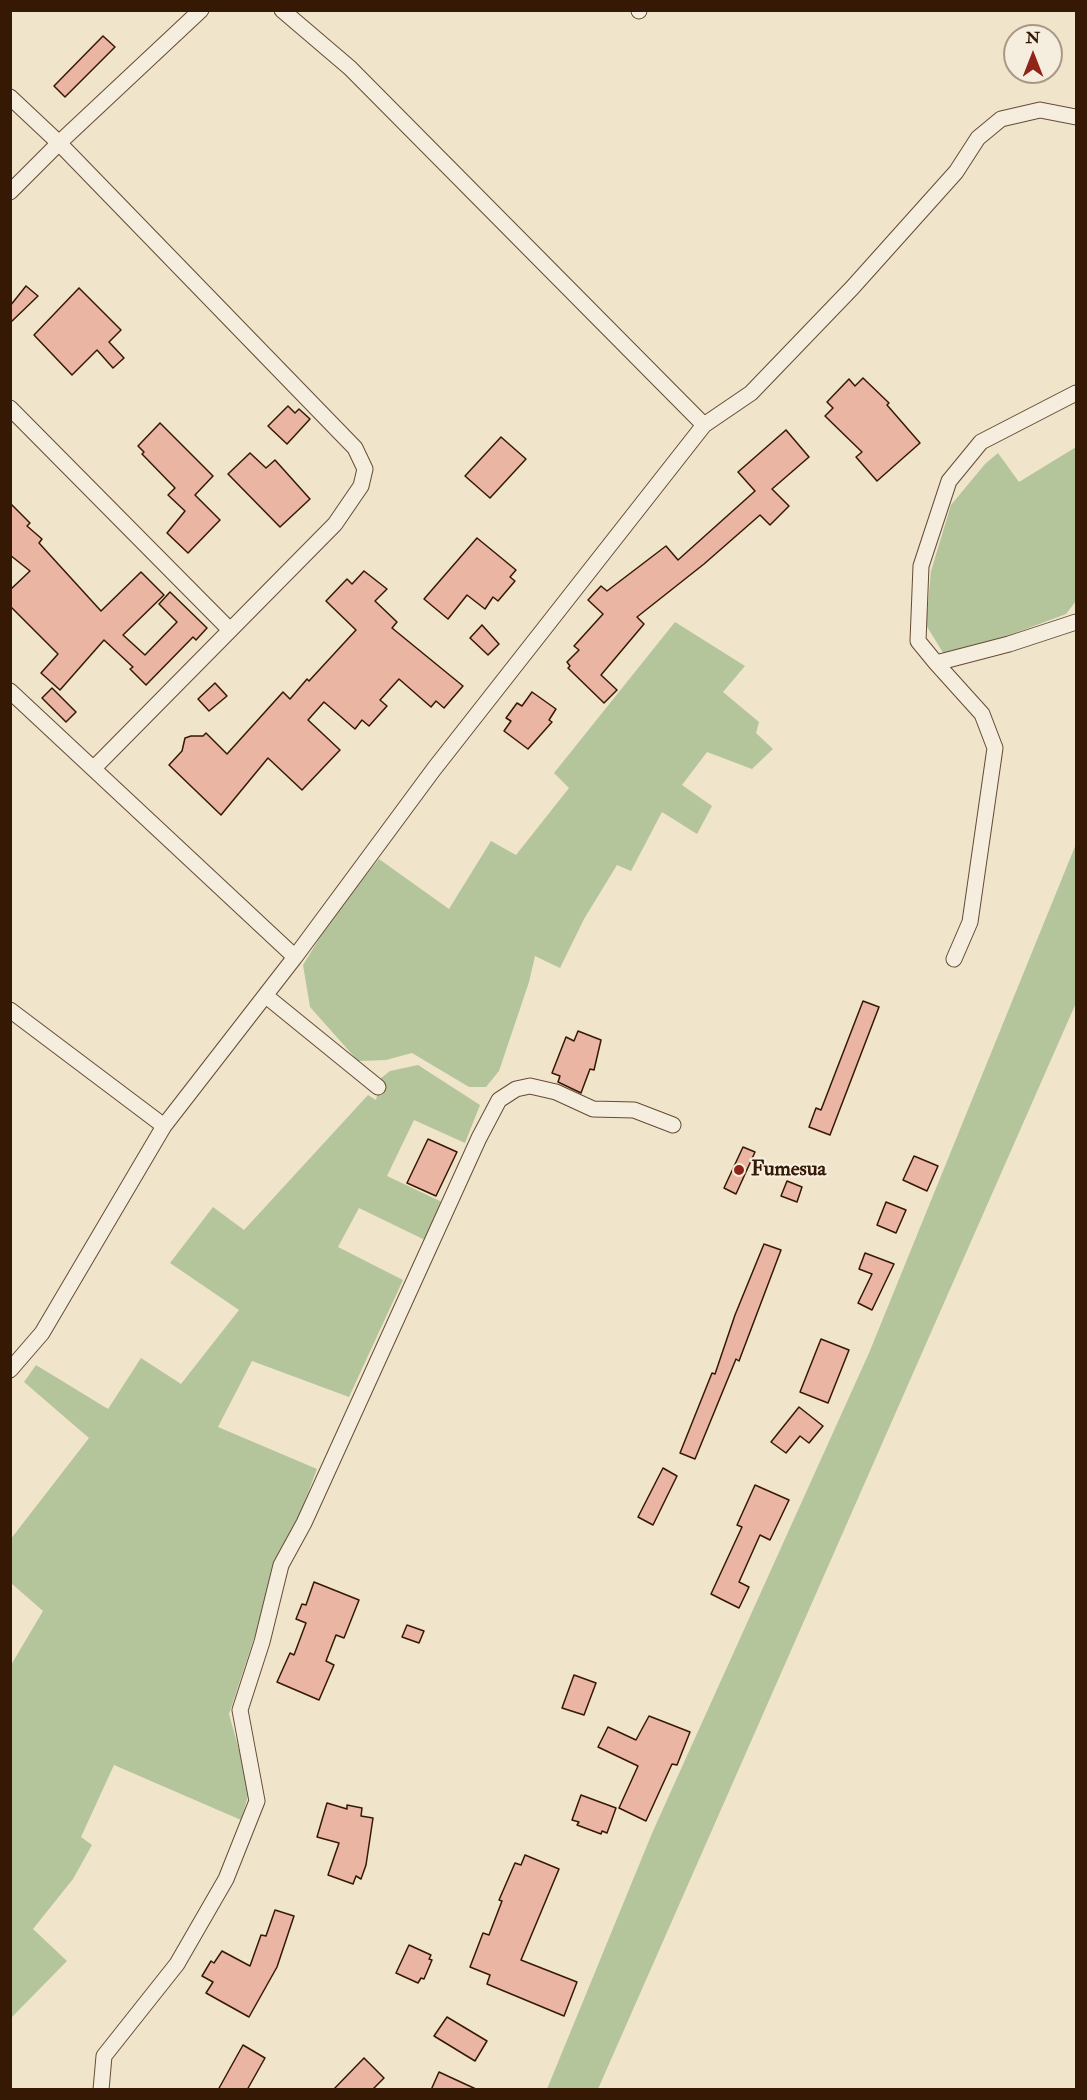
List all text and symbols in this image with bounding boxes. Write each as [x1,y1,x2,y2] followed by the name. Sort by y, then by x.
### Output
[1003,24,1063,84] north arrow
[1026,28,1040,48] text: N
[751,1157,826,1183] place label: Fumesua
[732,1163,746,1177] marker: Fumesua

